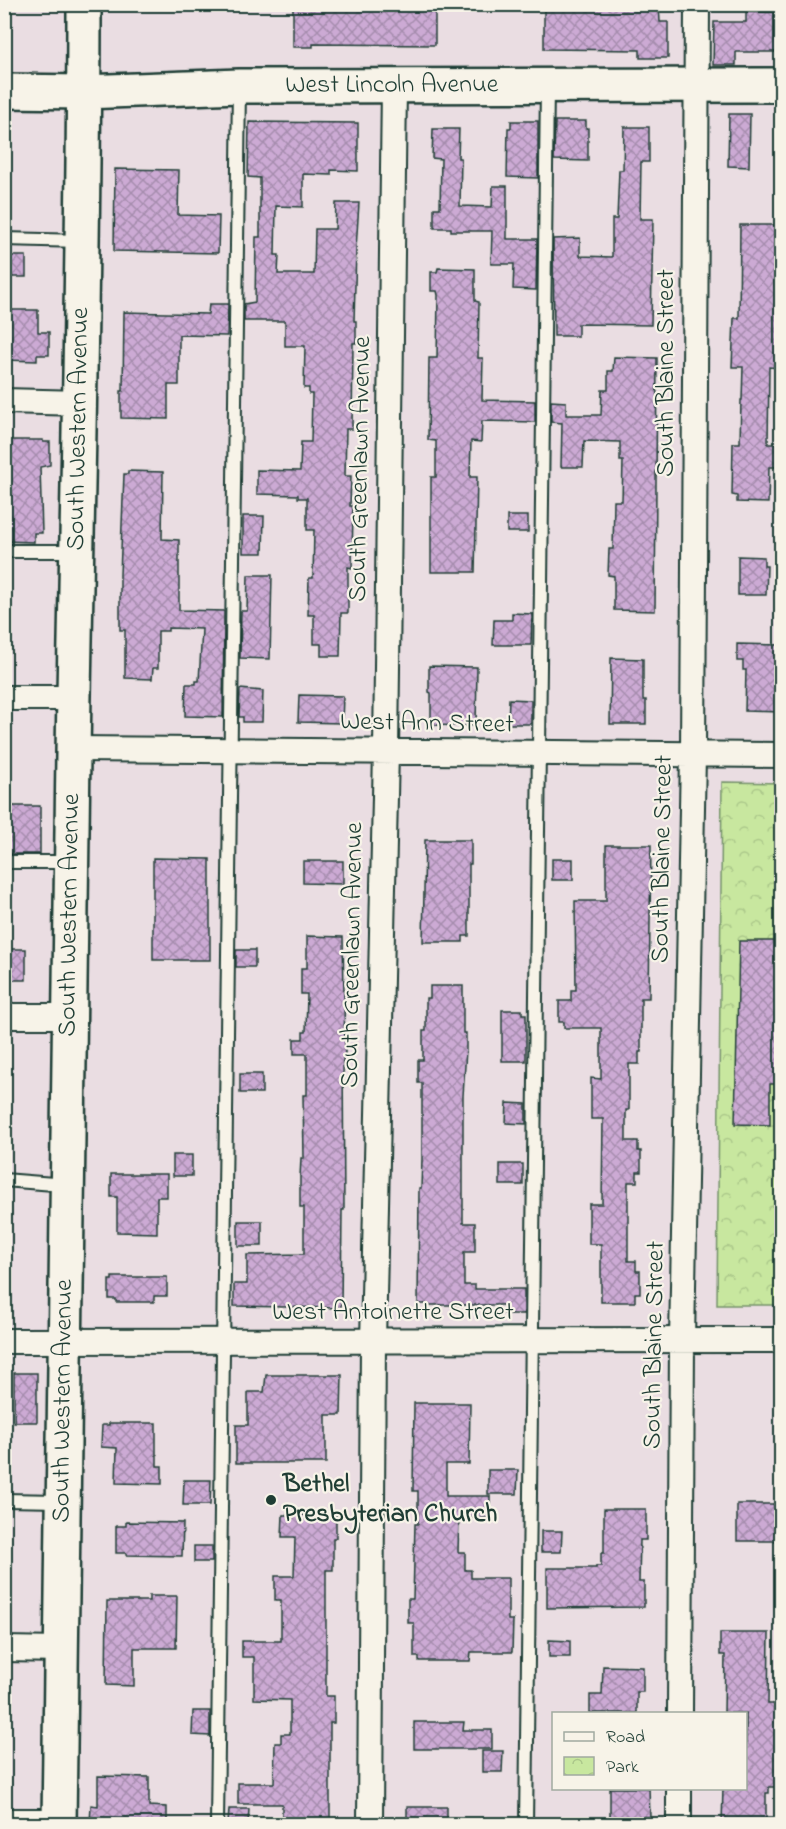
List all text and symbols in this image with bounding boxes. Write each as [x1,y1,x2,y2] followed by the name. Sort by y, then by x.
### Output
[285,67,499,105] street label: West Lincoln Avenue
[648,269,686,477] street label: South Blaine Street
[58,307,100,551] street label: South Western Avenue
[340,336,382,602] street label: South Greenlawn Avenue
[340,703,515,745] street label: West Ann Street
[642,754,684,963] street label: South Blaine Street
[49,793,91,1037] street label: South Western Avenue
[332,822,374,1088] street label: South Greenlawn Avenue
[634,1240,676,1449] street label: South Blaine Street
[43,1279,84,1523] street label: South Western Avenue
[272,1294,514,1332] street label: West Antoinette Street
[282,1466,497,1534] place label: Bethel Presbyterian Church
[264,1493,278,1507] marker: Bethel Presbyterian Church
[552,1712,747,1790] legend
[606,1725,645,1751] text: Road
[606,1755,639,1781] text: Park

